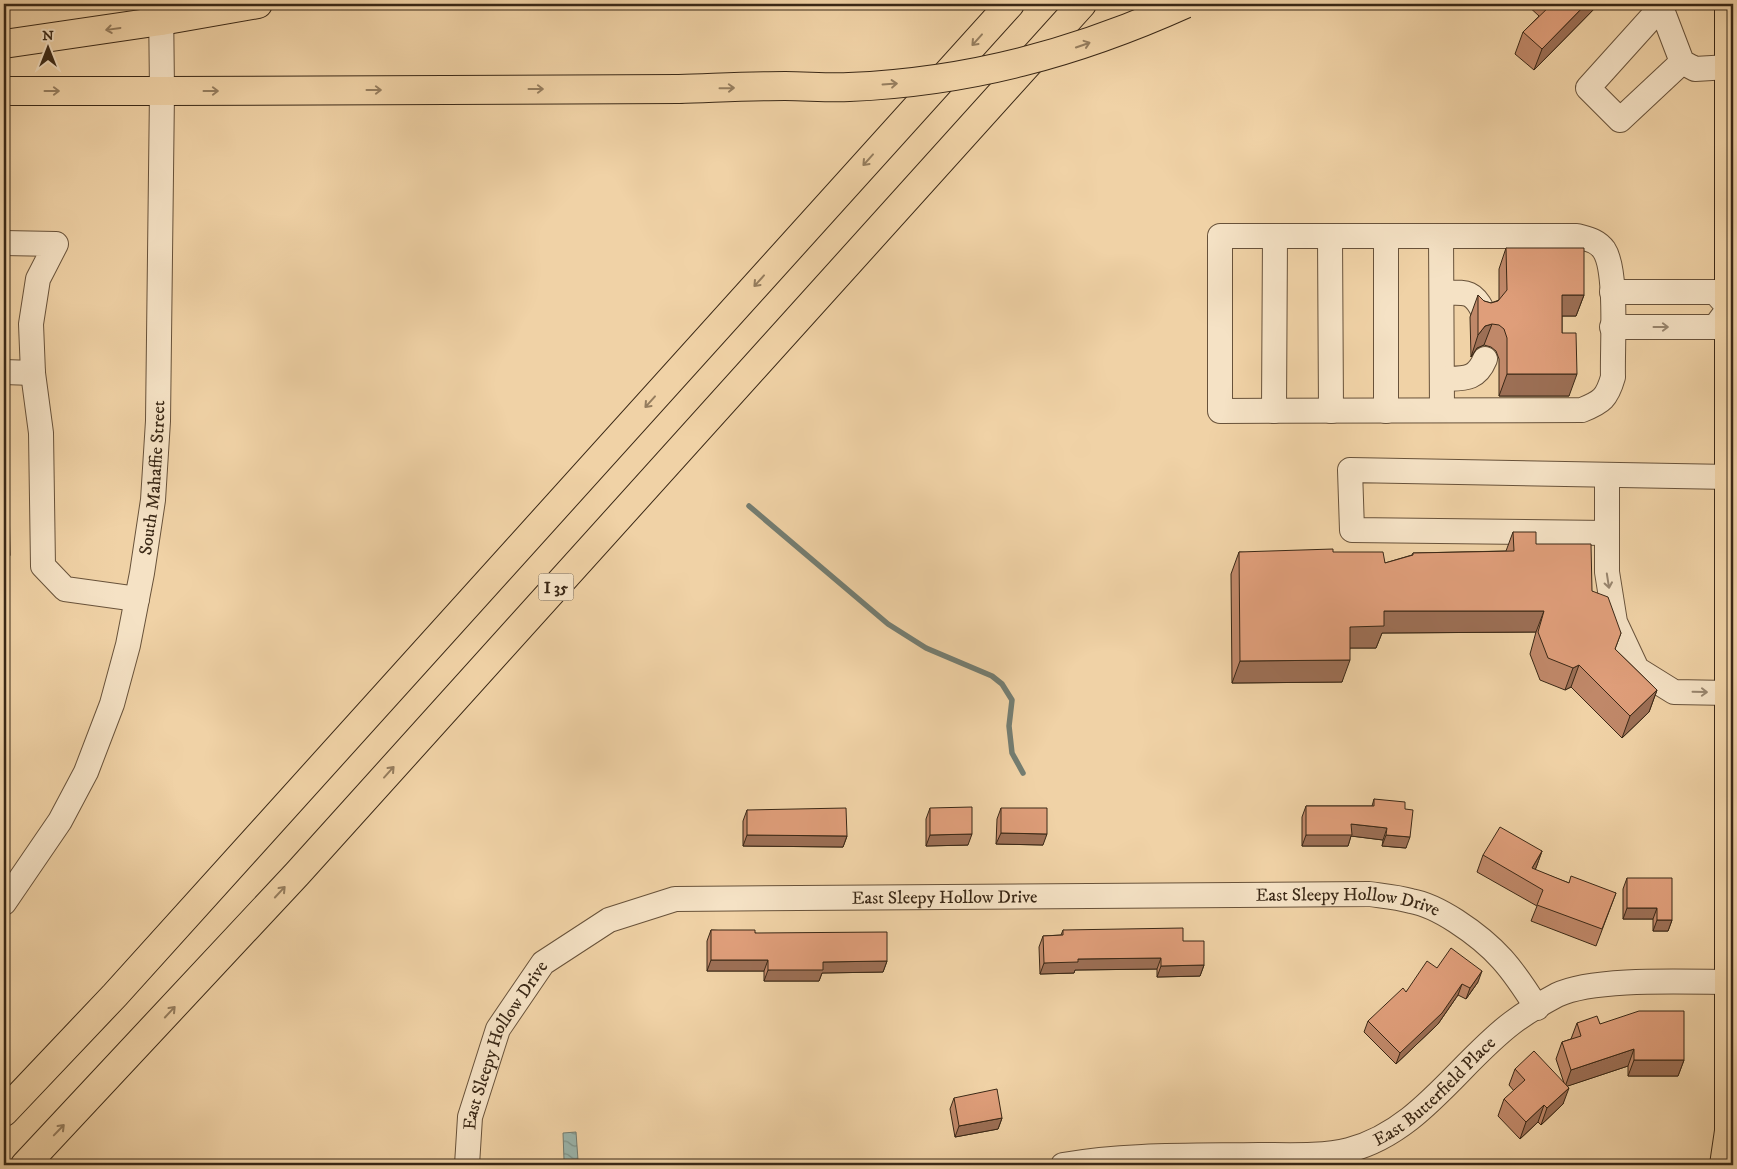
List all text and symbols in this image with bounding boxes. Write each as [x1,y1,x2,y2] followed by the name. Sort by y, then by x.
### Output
[22,22,72,72] north arrow
[105,24,121,34] one-way arrow
[42,27,54,45] text: N
[971,33,983,46] one-way arrow
[1074,40,1090,50] one-way arrow
[881,80,897,89] one-way arrow
[719,83,735,92] one-way arrow
[365,85,381,95] one-way arrow
[528,85,544,94] one-way arrow
[44,86,60,96] one-way arrow
[202,86,219,96] one-way arrow
[862,154,874,167] one-way arrow
[753,274,765,287] one-way arrow
[1652,322,1669,332] one-way arrow
[644,395,656,408] one-way arrow
[135,400,170,557] street label: South Mahaffie Street
[1604,573,1614,589] one-way arrow
[538,574,574,600] road number: I 35
[1692,687,1708,697] one-way arrow
[384,765,395,778] one-way arrow
[1256,884,1443,922] street label: East Sleepy Hollow Drive
[274,886,286,899] one-way arrow
[852,886,1038,910] street label: East Sleepy Hollow Drive
[459,957,553,1131] street label: East Sleepy Hollow Drive
[164,1005,176,1018] one-way arrow
[1370,1032,1501,1152] street label: East Butterfield Place
[53,1124,65,1137] one-way arrow

